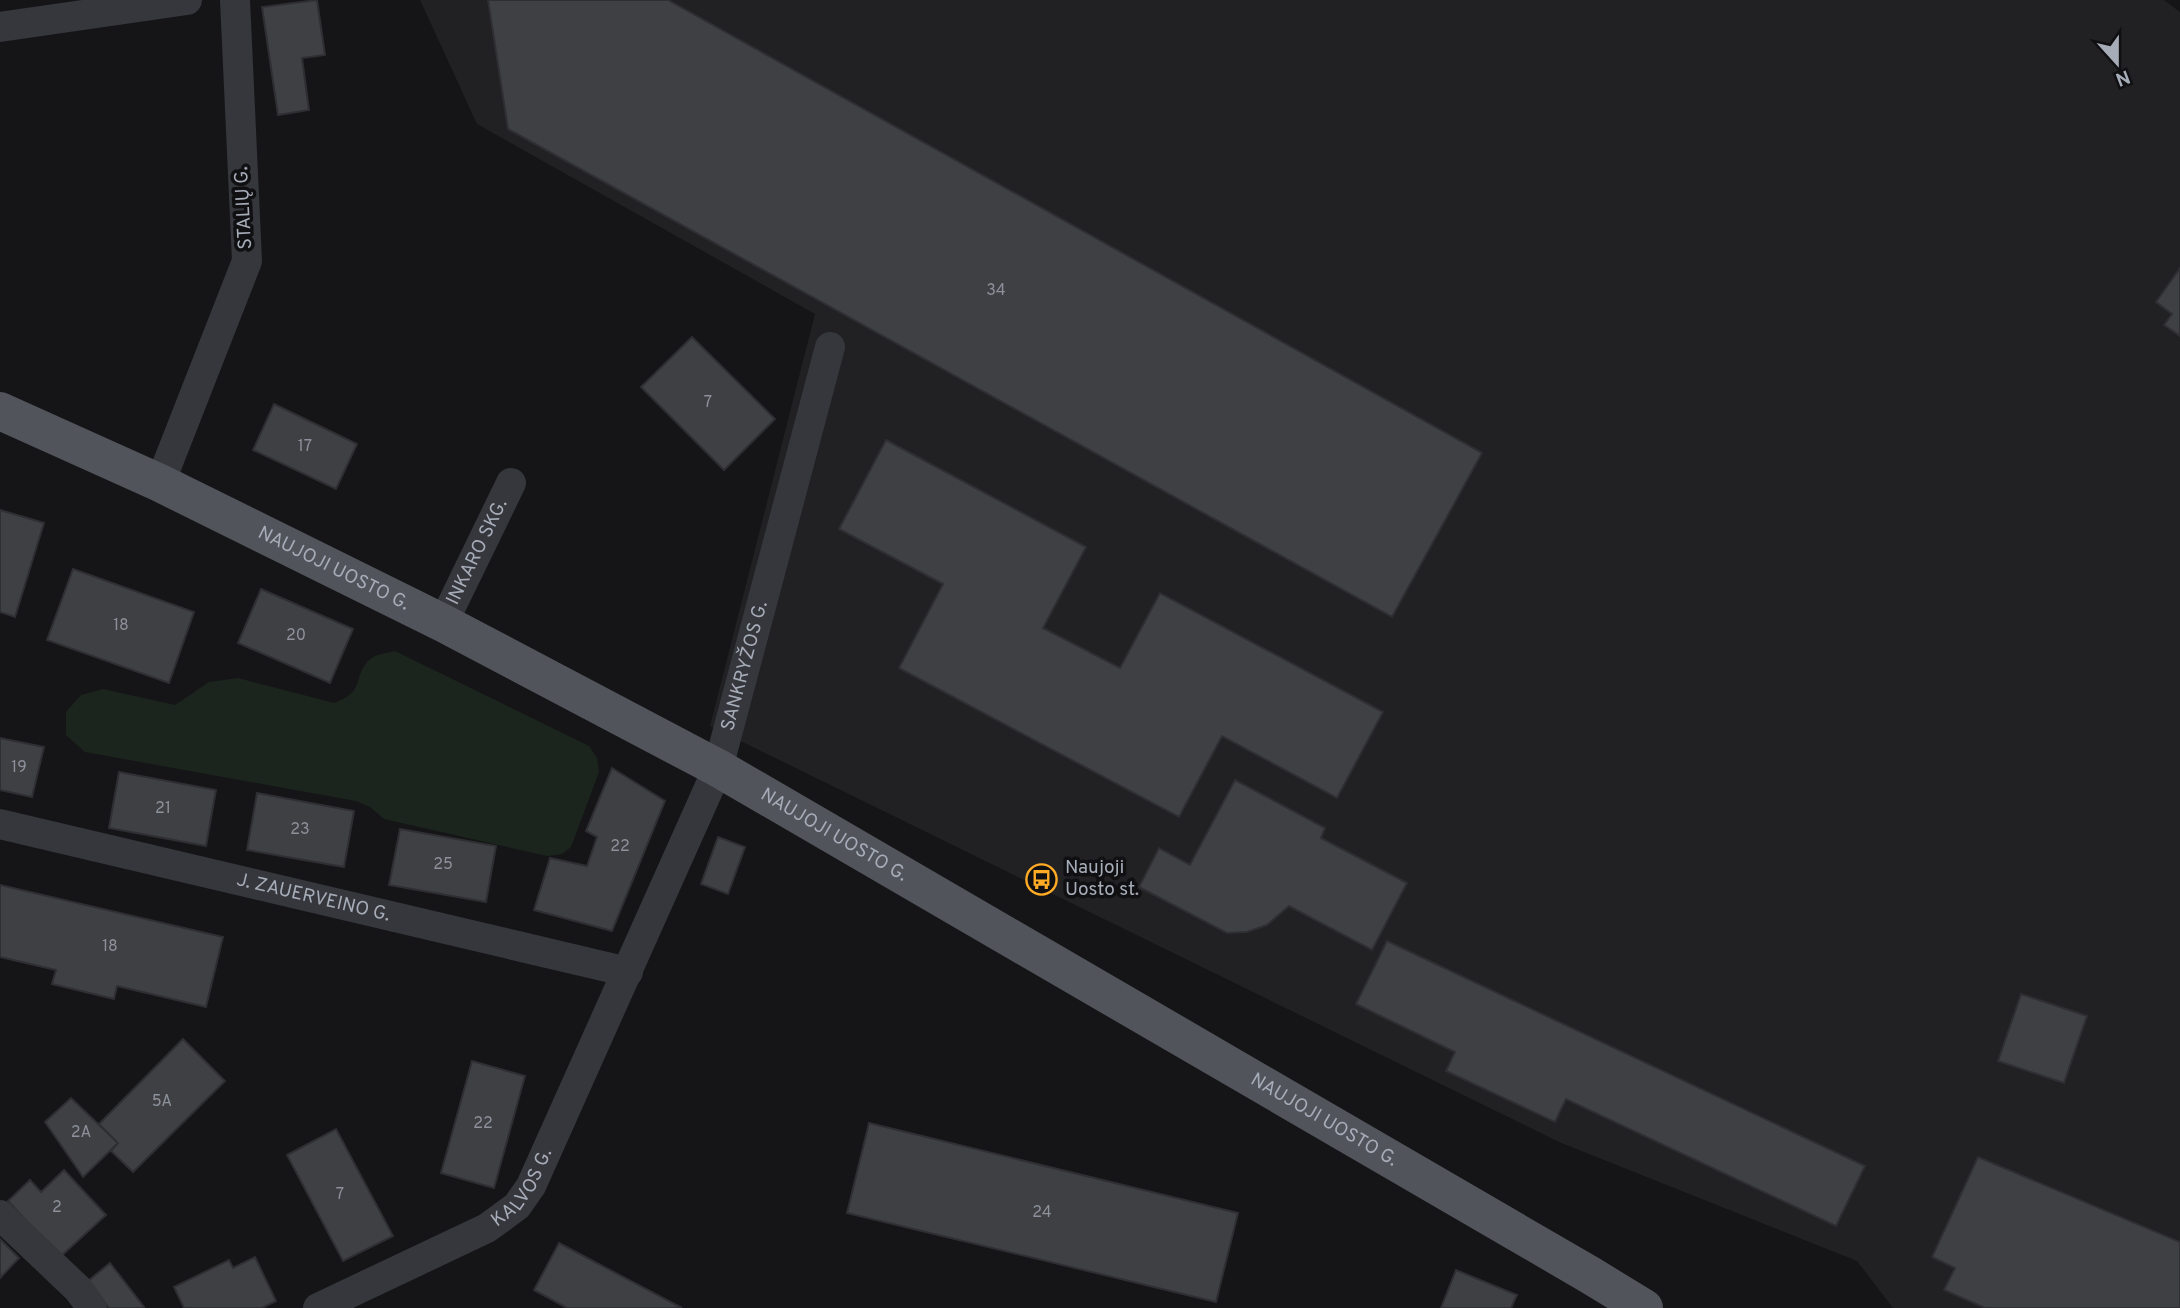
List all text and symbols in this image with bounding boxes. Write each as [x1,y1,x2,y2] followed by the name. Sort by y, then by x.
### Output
[2082,28,2152,98] north arrow
[2112,63,2133,91] text: N
[230,166,258,250] street label: STALIŲ G.
[986,281,1006,301] house number: 34
[704,393,712,413] house number: 7
[298,437,312,457] house number: 17
[442,495,513,609] street label: INKARO SKG.
[254,521,413,616] street label: NAUJOJI UOSTO G.
[716,599,774,734] street label: SANKRYŽOS G.
[113,616,129,636] house number: 18
[286,626,306,646] house number: 20
[11,758,27,778] house number: 19
[756,783,912,887] street label: NAUJOJI UOSTO G.
[155,799,171,819] house number: 21
[290,820,310,840] house number: 23
[610,837,630,857] house number: 22
[433,855,453,875] house number: 25
[1065,856,1139,902] place label: Naujoji Uosto st.
[1025,862,1059,896] bus stop icon: Naujoji Uosto st.
[234,868,393,928] street label: J. ZAUERVEINO G.
[102,937,118,957] house number: 18
[1246,1068,1402,1172] street label: NAUJOJI UOSTO G.
[152,1092,172,1112] house number: 5A
[473,1114,493,1134] house number: 22
[71,1123,91,1143] house number: 2A
[487,1145,558,1233] street label: KALVOS G.
[336,1185,344,1205] house number: 7
[52,1198,62,1218] house number: 2
[1032,1203,1052,1223] house number: 24

